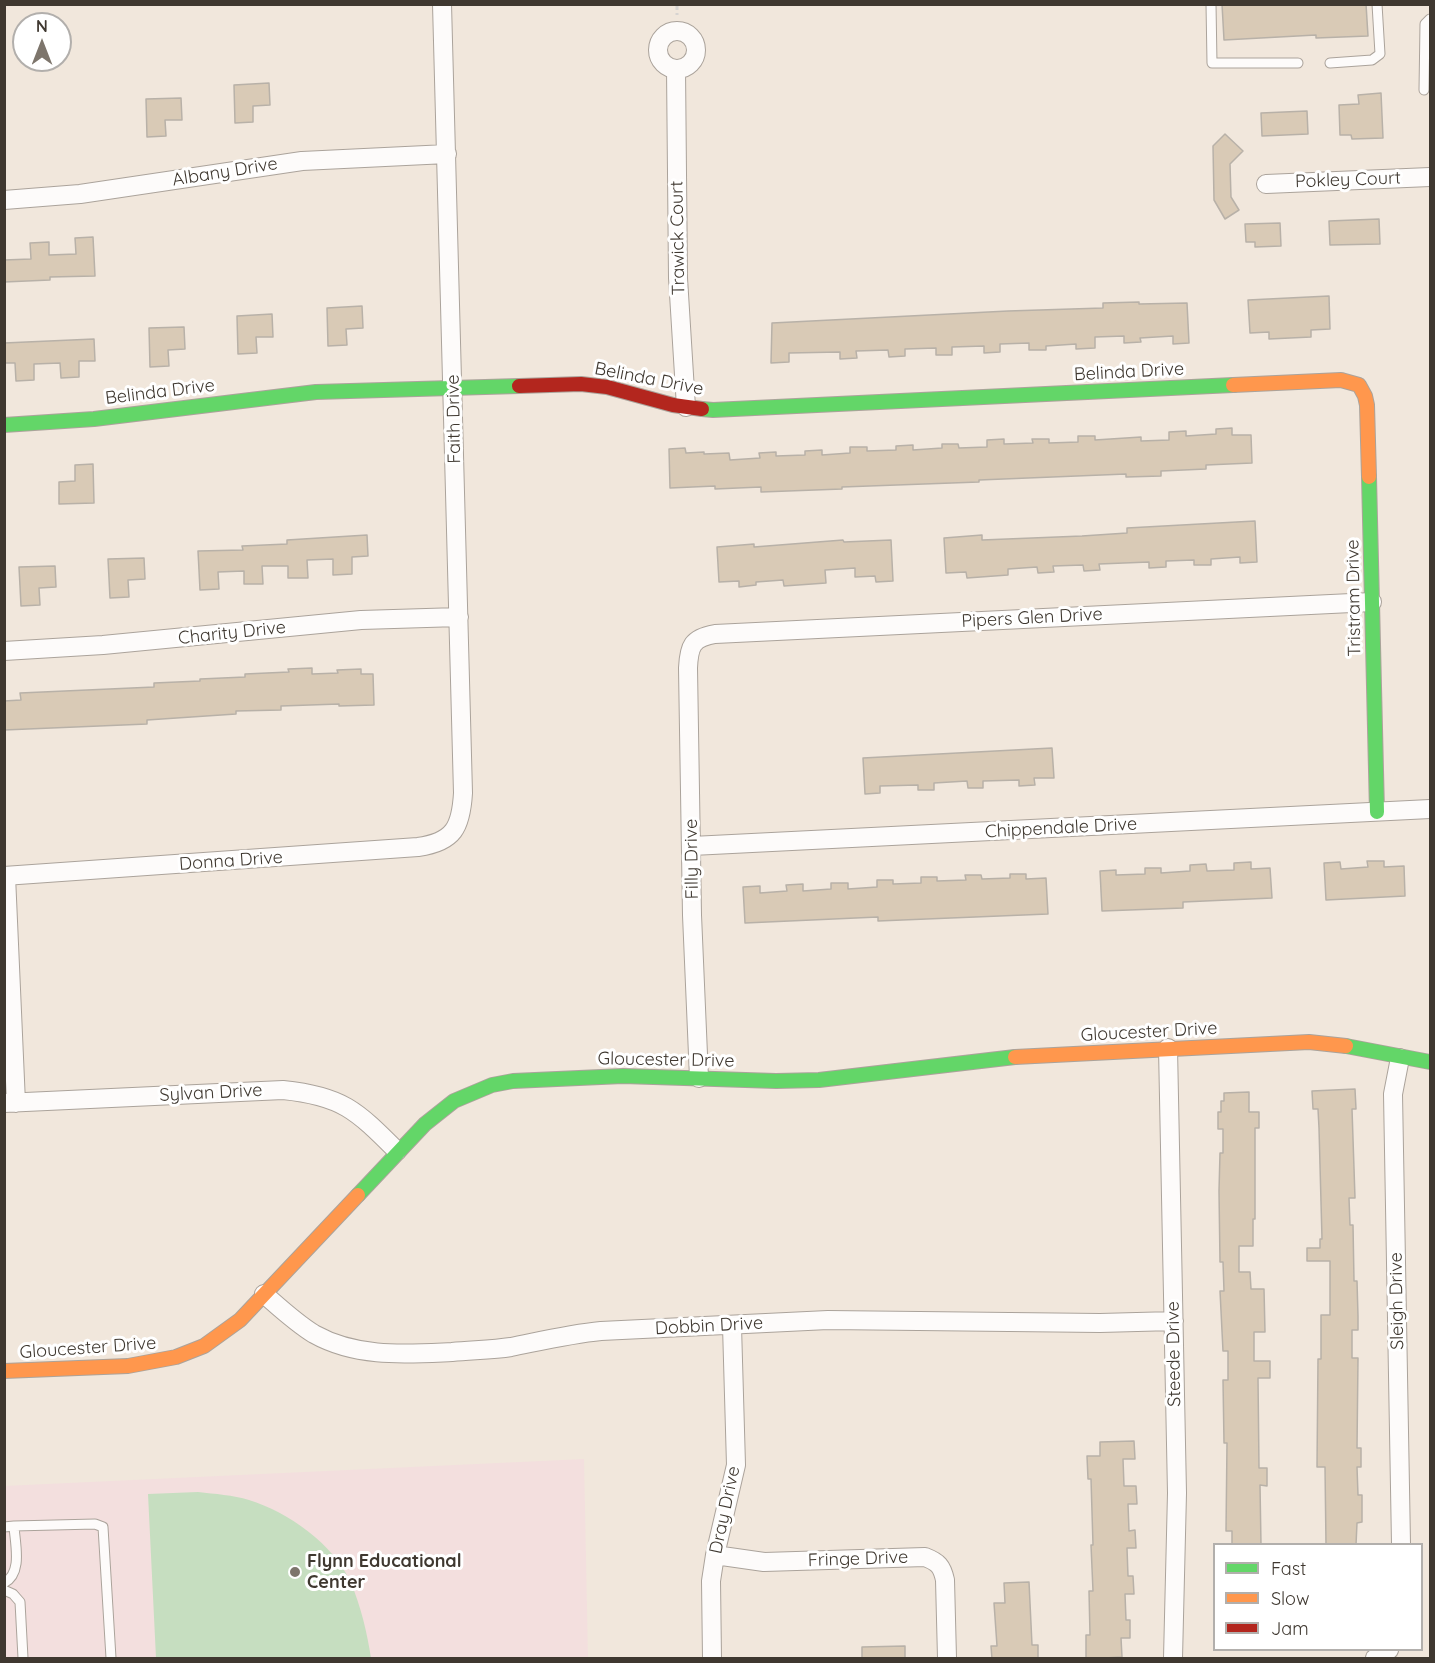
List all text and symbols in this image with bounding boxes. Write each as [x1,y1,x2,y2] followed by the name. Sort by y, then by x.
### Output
[12,12,72,72] north arrow
[36,16,48,36] text: N
[171,153,279,191] street label: Albany Drive
[1295,167,1401,193] street label: Pokley Court
[666,181,690,295] street label: Trawick Court
[593,358,705,400] street label: Belinda Drive
[1073,358,1185,386] street label: Belinda Drive
[442,374,466,464] street label: Faith Drive
[104,375,216,409] street label: Belinda Drive
[1342,539,1366,657] street label: Tristram Drive
[961,604,1103,632] street label: Pipers Glen Drive
[177,617,287,649] street label: Charity Drive
[984,813,1138,843] street label: Chippendale Drive
[680,819,704,899] street label: Filly Drive
[178,847,284,875] street label: Donna Drive
[1080,1018,1218,1046] street label: Gloucester Drive
[597,1048,735,1072] street label: Gloucester Drive
[159,1080,263,1106] street label: Sylvan Drive
[1385,1252,1409,1350] street label: Sleigh Drive
[1162,1301,1186,1407] street label: Steede Drive
[654,1312,764,1340] street label: Dobbin Drive
[19,1332,157,1364] street label: Gloucester Drive
[705,1464,745,1556] street label: Dray Drive
[1213,1543,1423,1651] legend
[807,1546,909,1572] street label: Fringe Drive
[307,1551,462,1594] place label: Flynn Educational Center
[1271,1557,1306,1580] text: Fast
[288,1565,302,1579] marker: Flynn Educational Center
[1271,1587,1309,1610] text: Slow
[1271,1617,1309,1640] text: Jam

